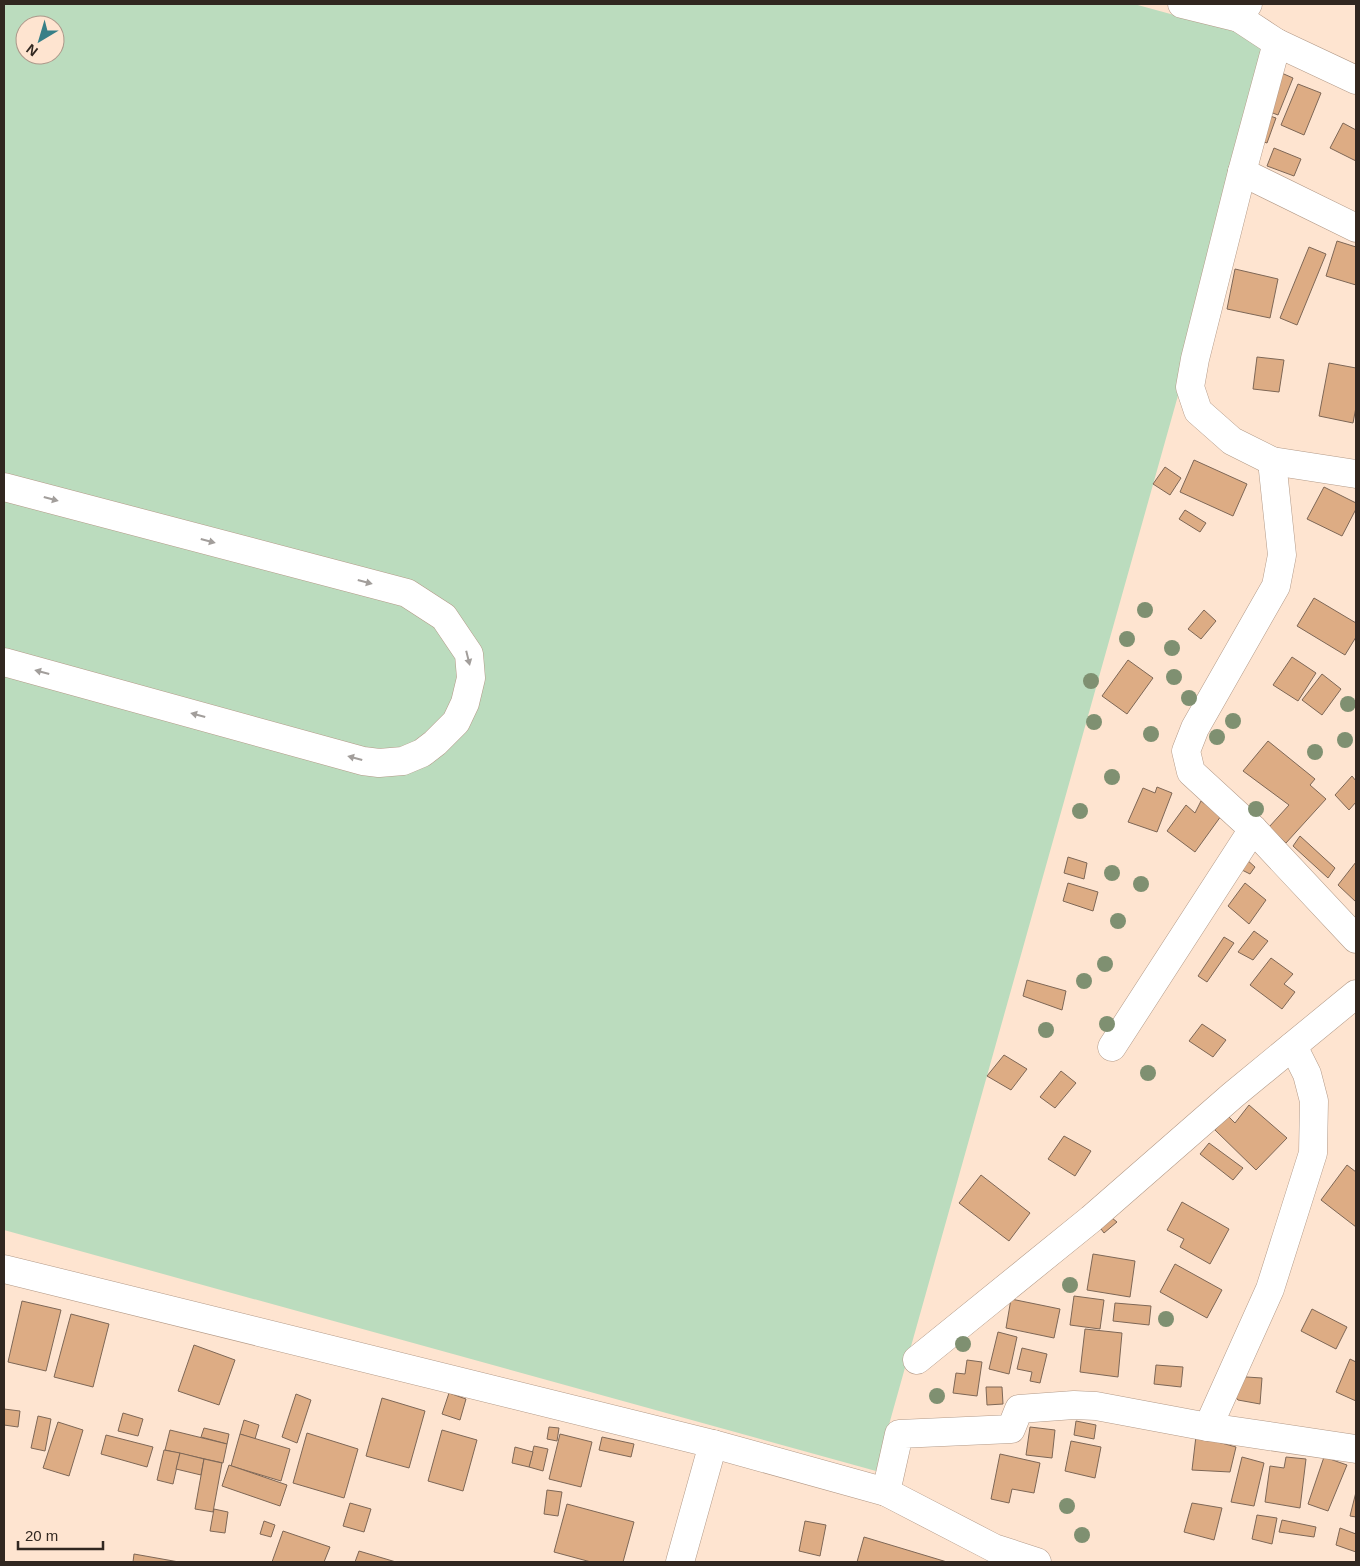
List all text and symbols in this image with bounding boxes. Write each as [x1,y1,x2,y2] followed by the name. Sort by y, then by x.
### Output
[15,15,65,65] north arrow
[23,41,41,60] text: N
[43,495,58,503] one-way arrow
[201,537,216,545] one-way arrow
[358,578,373,586] one-way arrow
[464,651,472,666] one-way arrow
[34,668,49,676] one-way arrow
[191,711,206,719] one-way arrow
[347,754,362,762] one-way arrow
[18,1518,102,1550] scale bar
[25,1527,58,1544] text: 20 m

